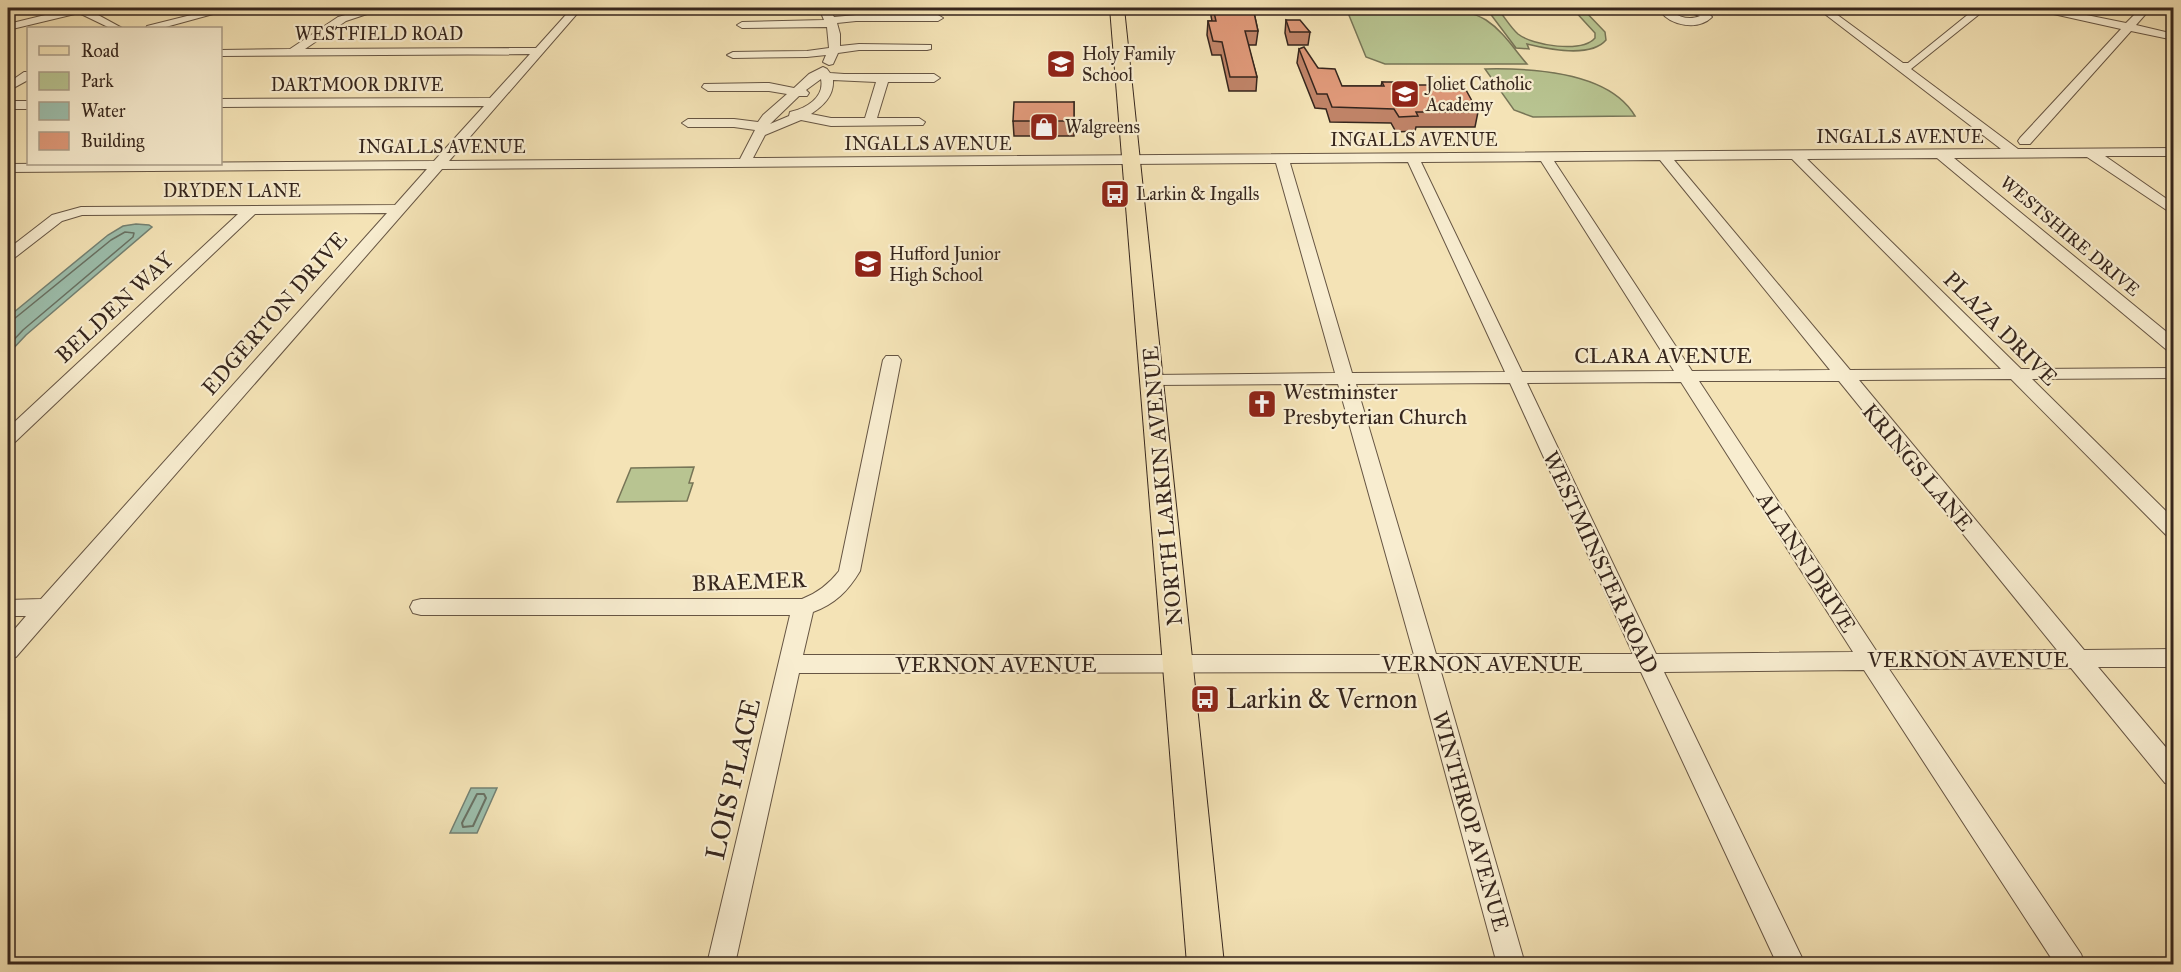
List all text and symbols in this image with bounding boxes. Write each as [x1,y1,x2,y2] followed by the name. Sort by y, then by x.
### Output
[295,23,463,45] street label: WESTFIELD ROAD
[27,27,222,165] legend
[81,40,119,62] text: Road
[1082,43,1176,86] place label: Holy Family School
[1045,48,1077,80] school or university icon: Holy Family School
[81,70,114,92] text: Park
[1424,73,1533,116] place label: Joliet Catholic Academy
[271,74,443,96] street label: DARTMOOR DRIVE
[1389,78,1421,110] school or university icon: Joliet Catholic Academy
[81,100,126,122] text: Water
[1028,111,1060,143] shop icon: Walgreens
[1065,116,1140,139] place label: Walgreens
[1816,126,1984,148] street label: INGALLS AVENUE
[1330,129,1498,151] street label: INGALLS AVENUE
[81,130,145,153] text: Building
[844,133,1012,155] street label: INGALLS AVENUE
[358,136,526,158] street label: INGALLS AVENUE
[1996,171,2144,301] street label: WESTSHIRE DRIVE
[1099,178,1131,210] bus stop icon: Larkin & Ingalls
[163,180,301,202] street label: DRYDEN LANE
[1136,183,1259,206] place label: Larkin & Ingalls
[196,226,353,401] street label: EDGERTON DRIVE
[889,243,1001,287] place label: Hufford Junior High School
[50,245,179,369] street label: BELDEN WAY
[852,248,884,280] school or university icon: Hufford Junior High School
[1938,266,2064,391] street label: PLAZA DRIVE
[1574,342,1752,369] street label: CLARA AVENUE
[1137,345,1188,627] street label: NORTH LARKIN AVENUE
[1283,378,1467,430] place label: Westminster Presbyterian Church
[1246,388,1278,420] church icon: Westminster Presbyterian Church
[1856,398,1979,537] street label: KRINGS LANE
[1537,447,1664,678] street label: WESTMINSTER ROAD
[1751,486,1862,638] street label: ALANN DRIVE
[691,566,807,597] street label: BRAEMER
[1867,646,2069,673] street label: VERNON AVENUE
[1381,650,1583,677] street label: VERNON AVENUE
[895,651,1097,678] street label: VERNON AVENUE
[1226,682,1418,715] place label: Larkin & Vernon
[1189,683,1221,715] bus stop icon: Larkin & Vernon
[698,695,767,863] street label: LOIS PLACE
[1426,708,1515,935] street label: WINTHROP AVENUE

